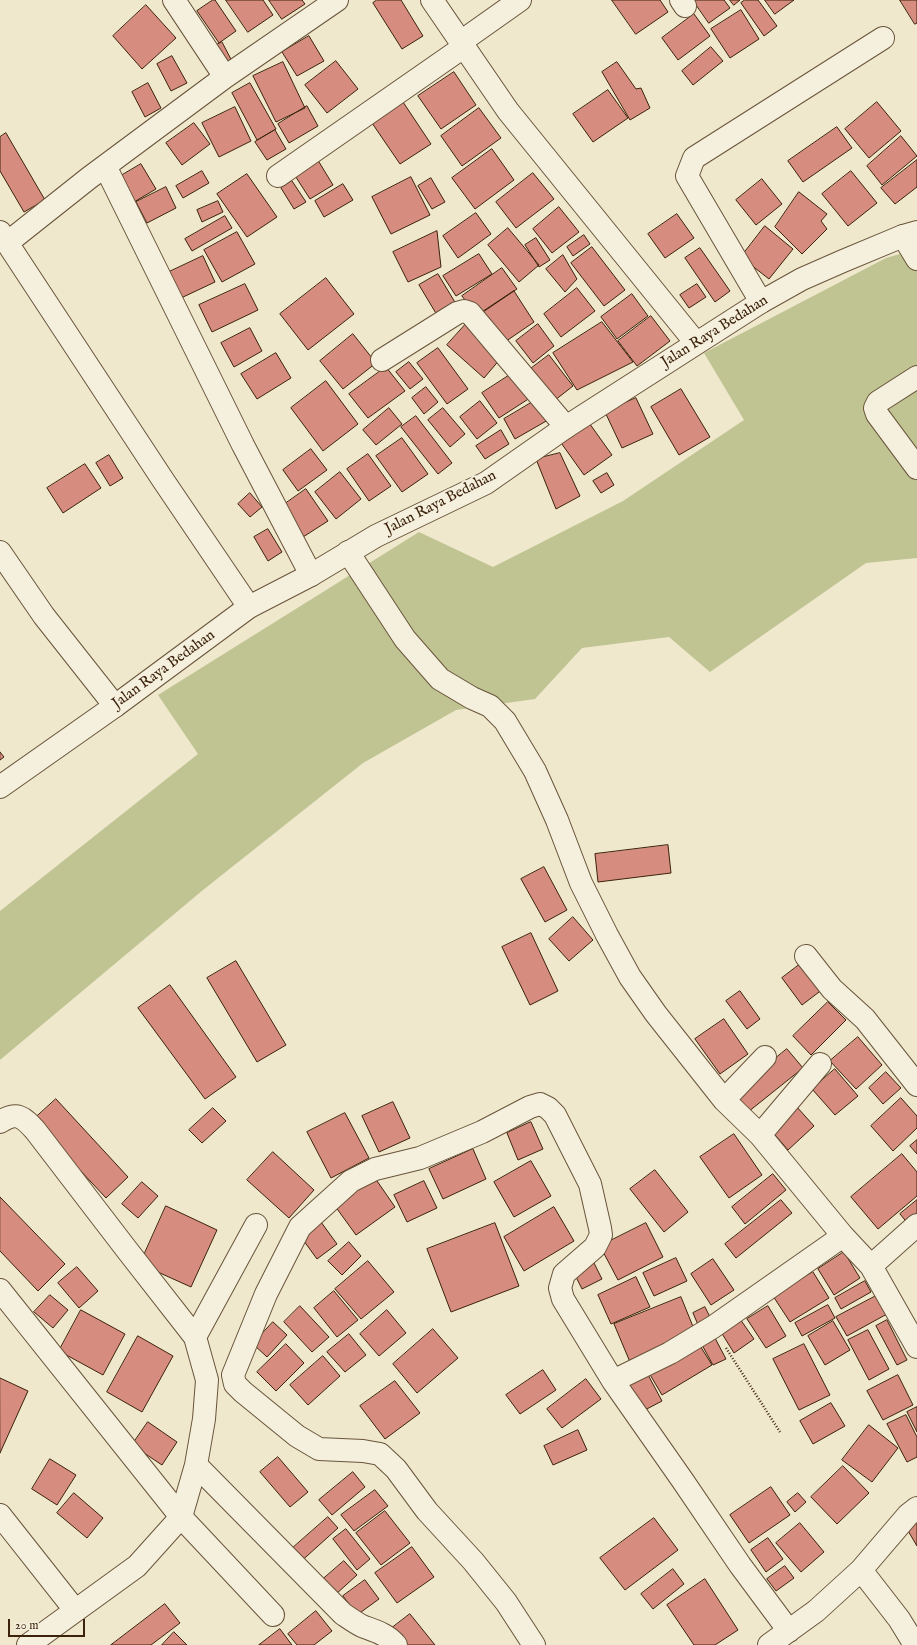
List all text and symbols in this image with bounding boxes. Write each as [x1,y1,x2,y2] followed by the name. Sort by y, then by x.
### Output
[658,292,772,372] street label: Jalan Raya Bedahan
[382,467,500,539] street label: Jalan Raya Bedahan
[109,627,219,713] street label: Jalan Raya Bedahan
[10,1611,87,1637] scale bar
[15,1618,38,1633] text: 20 m

